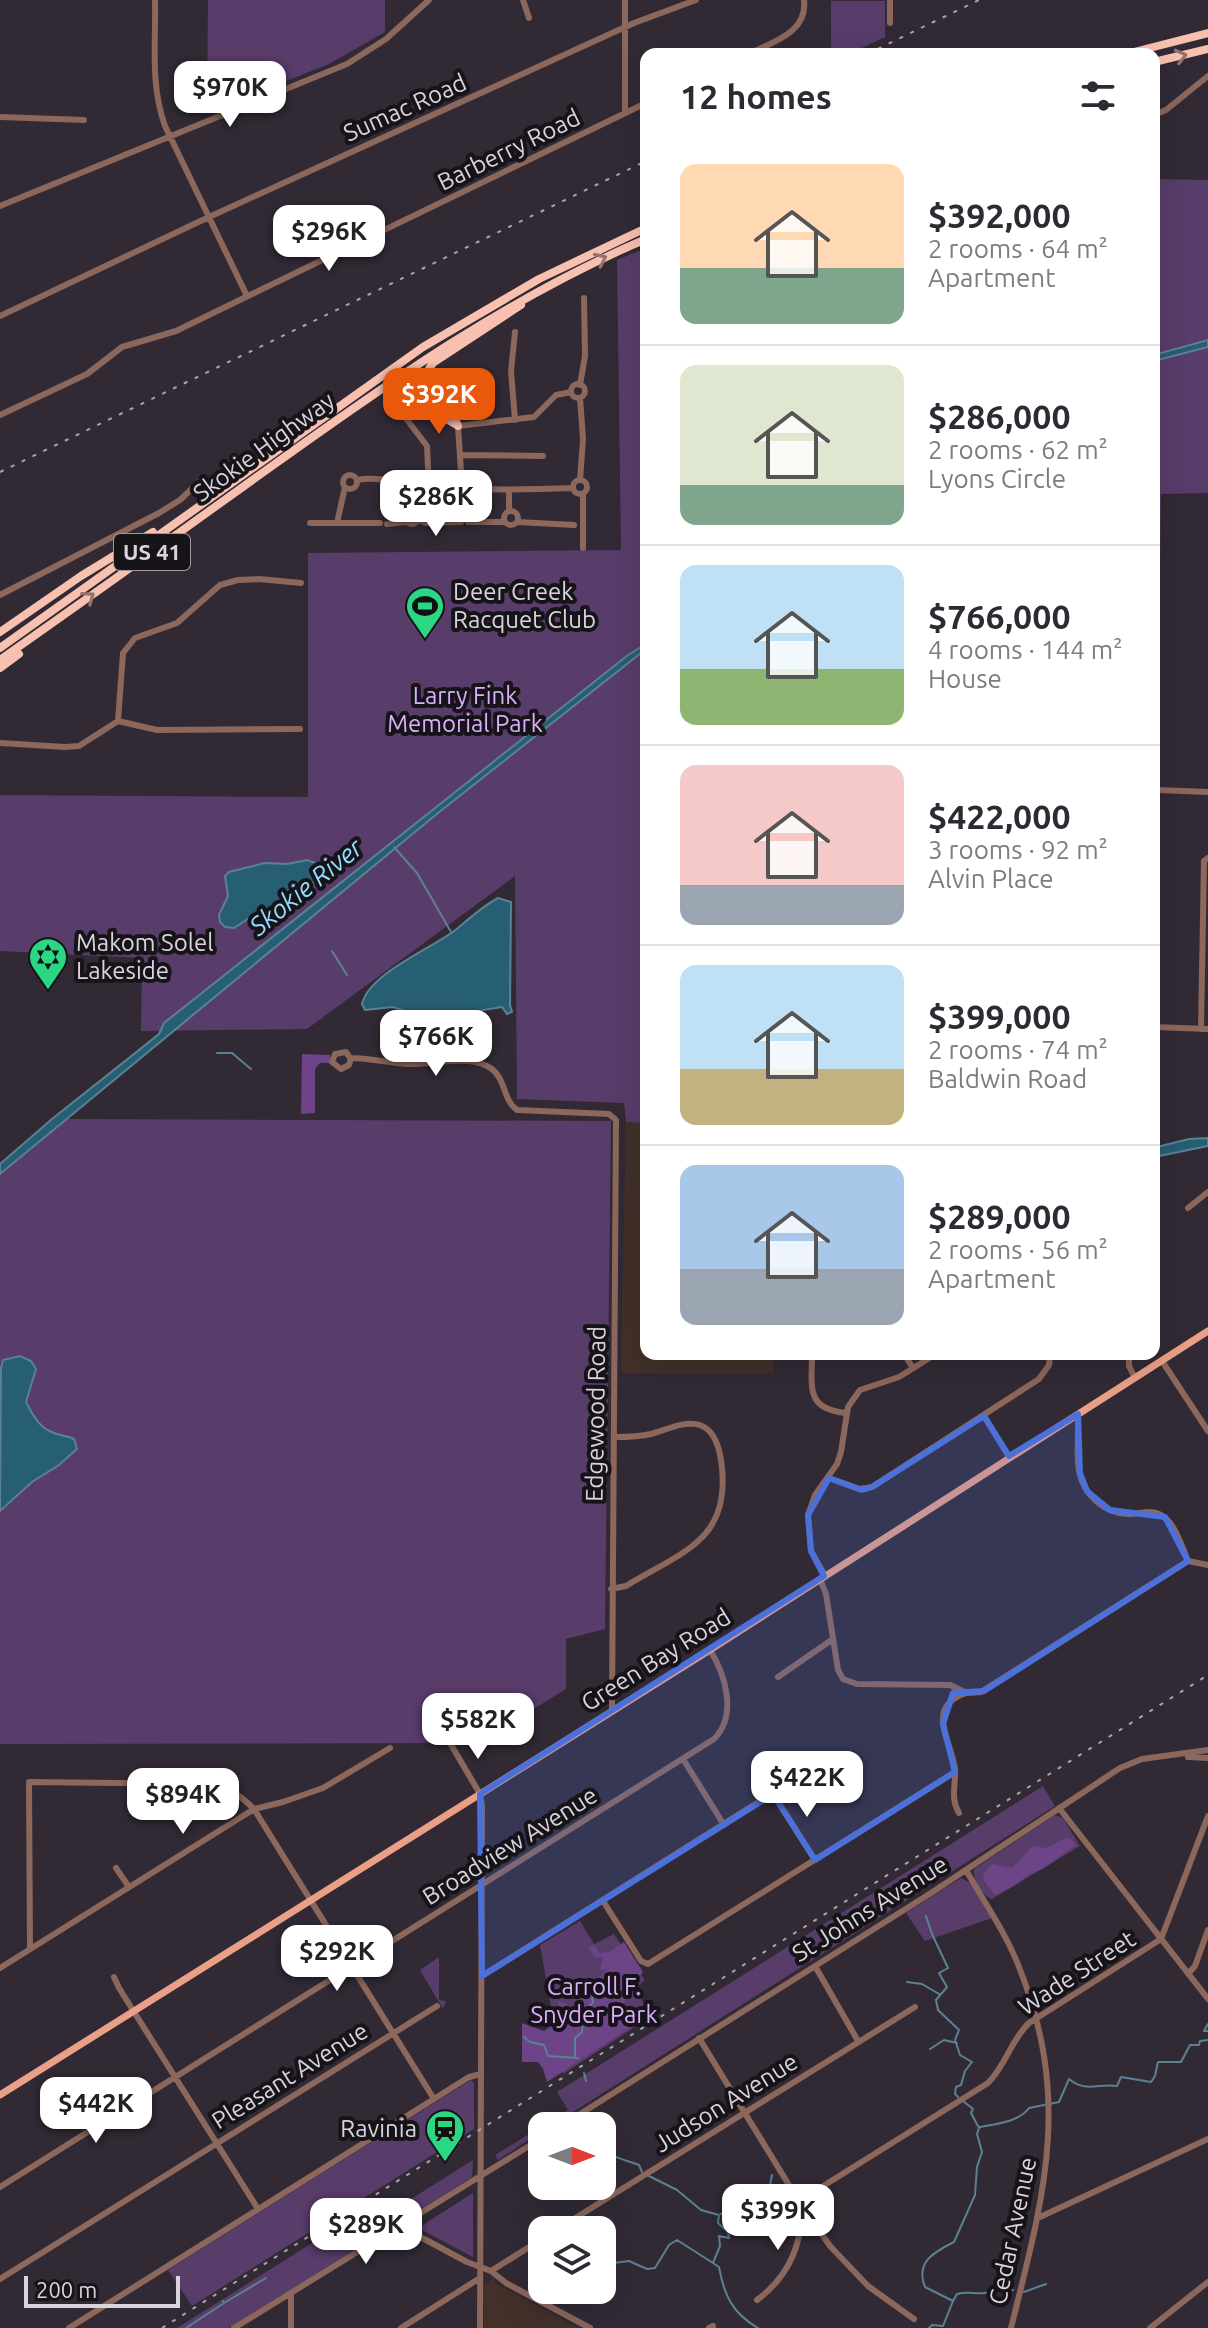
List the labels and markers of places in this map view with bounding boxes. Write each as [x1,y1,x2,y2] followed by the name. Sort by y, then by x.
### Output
[174,61,286,129] pin: $970K
[273,205,385,273] pin: $296K
[383,368,495,436] pin: $392K
[380,470,492,538] pin: $286K
[453,578,596,633] place label: Deer Creek Racquet Club
[404,585,446,640] sports icon: Deer Creek Racquet Club
[76,929,214,984] place label: Makom Solel Lakeside
[27,936,69,991] synagogue icon: Makom Solel Lakeside
[380,1010,492,1078] pin: $766K
[422,1693,534,1761] pin: $582K
[751,1751,863,1819] pin: $422K
[127,1768,239,1836] pin: $894K
[281,1925,393,1993] pin: $292K
[40,2077,152,2145] pin: $442K
[424,2108,466,2163] station icon: Ravinia
[340,2115,417,2142] place label: Ravinia
[722,2184,834,2252] pin: $399K
[310,2198,422,2266] pin: $289K

